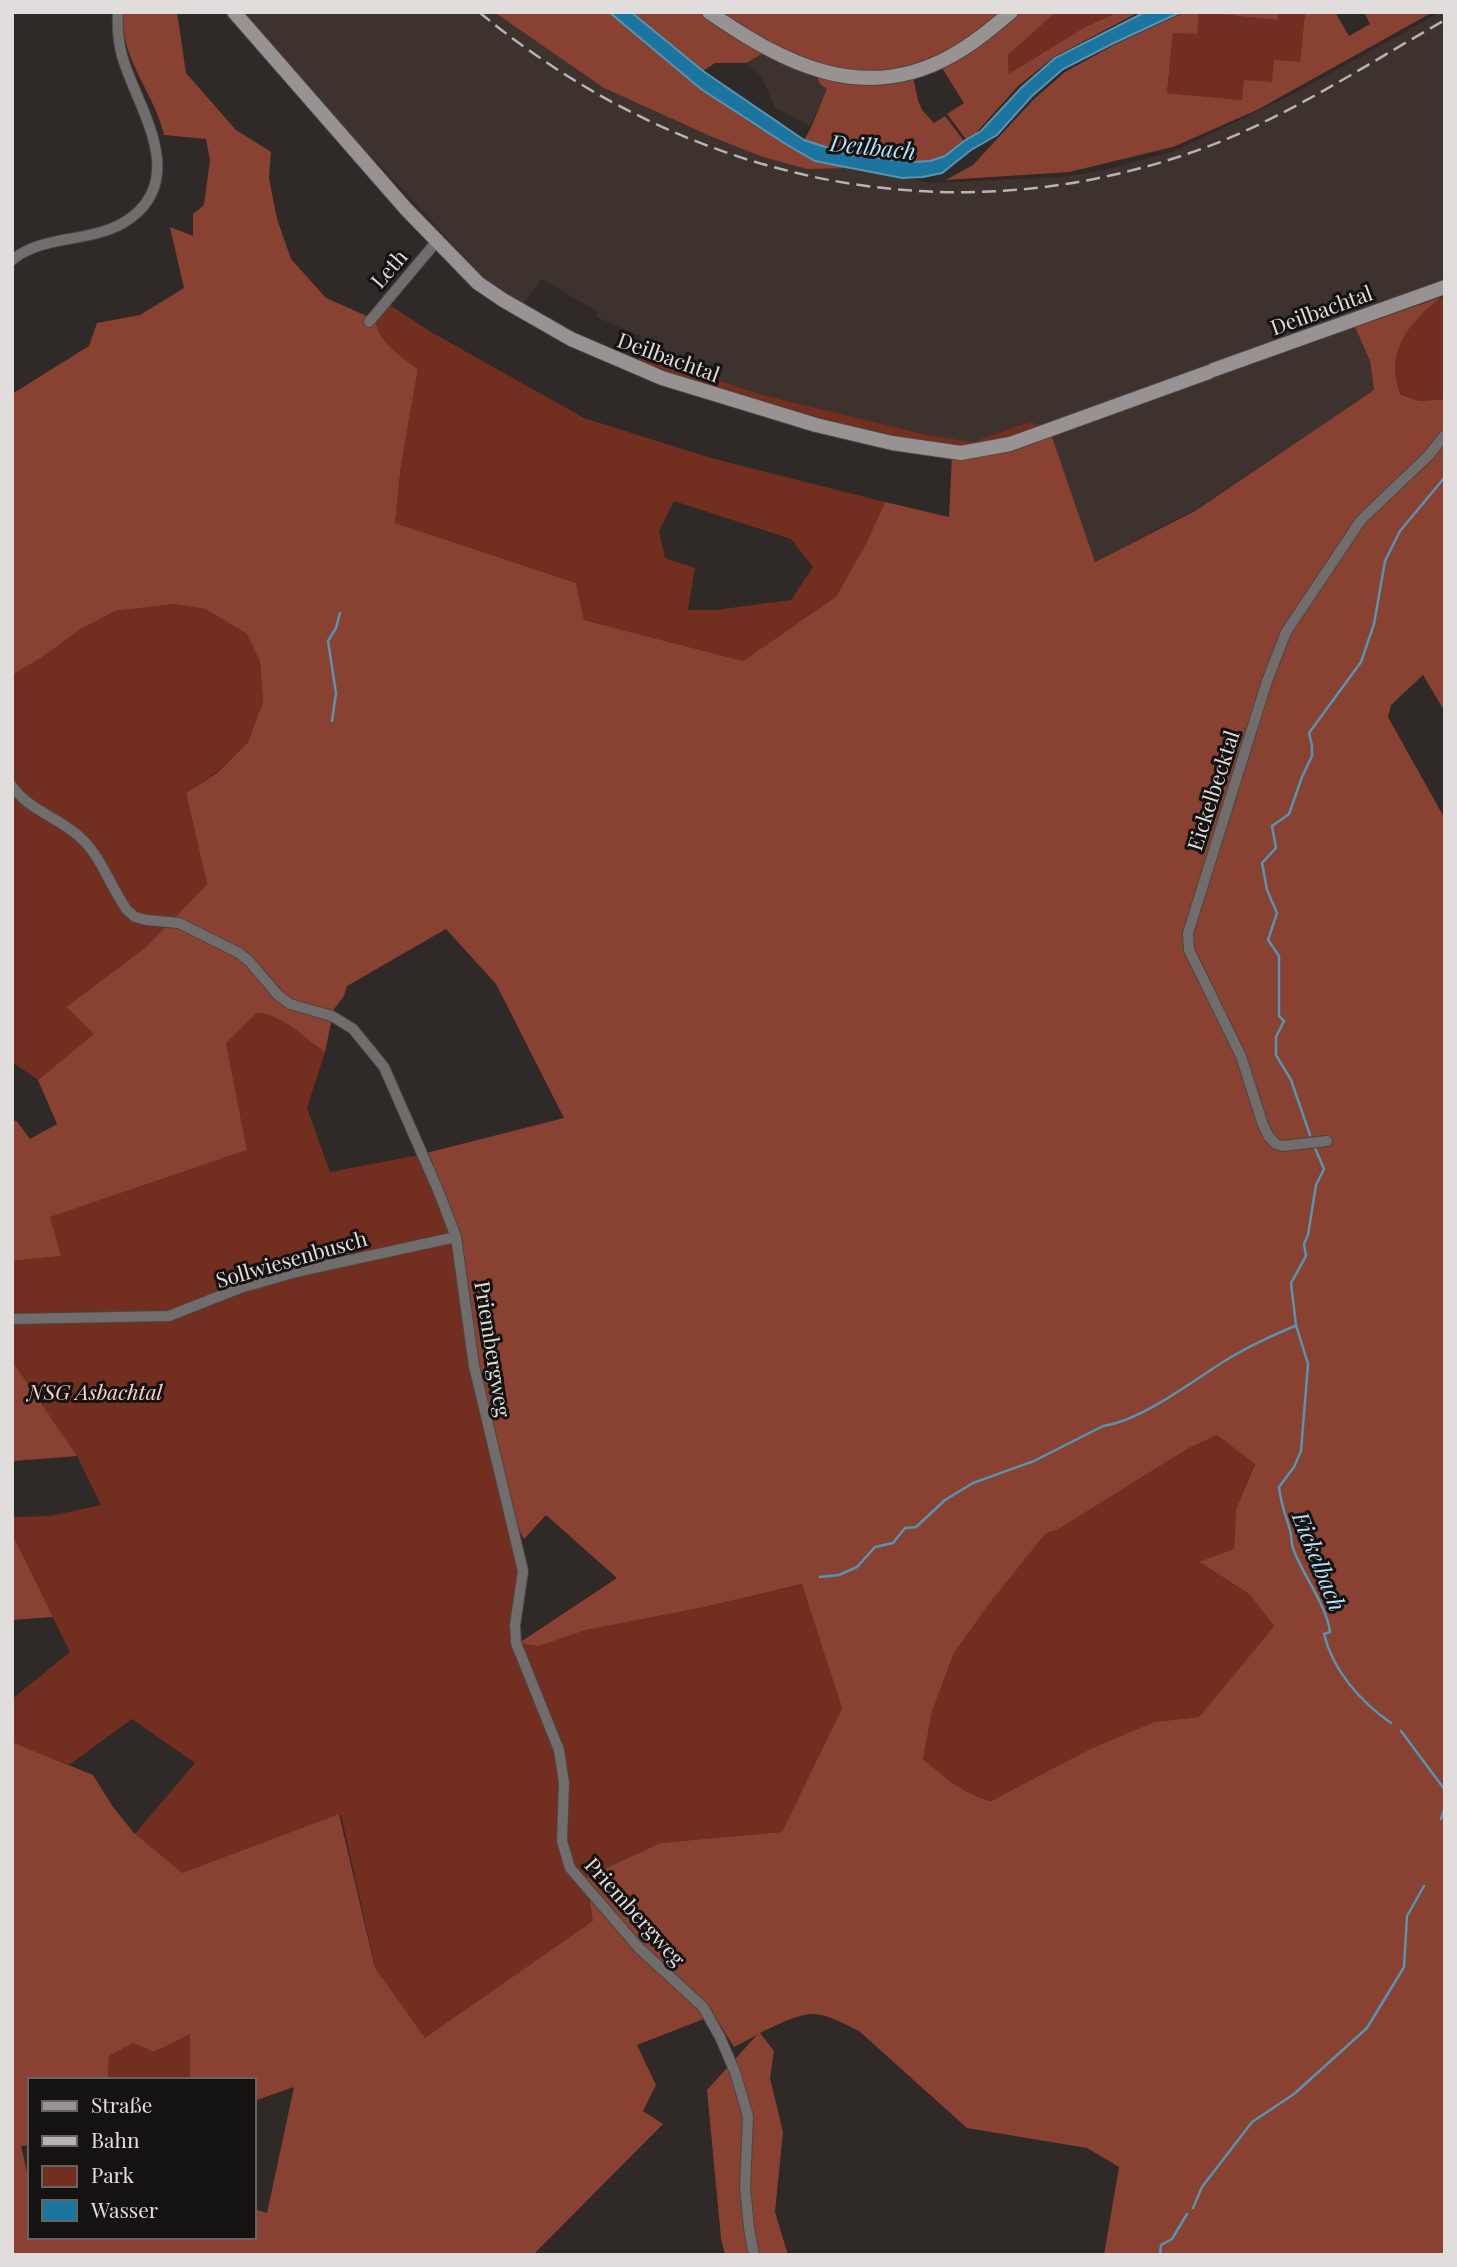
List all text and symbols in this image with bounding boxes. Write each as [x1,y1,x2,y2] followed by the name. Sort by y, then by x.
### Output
[828,126,917,166] water label: Deilbach
[363,242,413,293] street label: Leth
[1266,278,1376,340] street label: Deilbachtal
[614,325,724,387] street label: Deilbachtal
[1179,726,1245,854] street label: Eickelbecktal
[212,1223,371,1293] street label: Sollwiesenbusch
[469,1279,519,1419] street label: Priembergweg
[26,1377,164,1405] park label: NSG Asbachtal
[1286,1506,1354,1615] water label: Eickelbach
[580,1851,692,1971] street label: Priembergweg
[28,2078,256,2239] legend
[91,2090,152,2118] text: Straße
[91,2125,140,2153] text: Bahn
[91,2160,135,2188] text: Park
[90,2195,159,2223] text: Wasser

